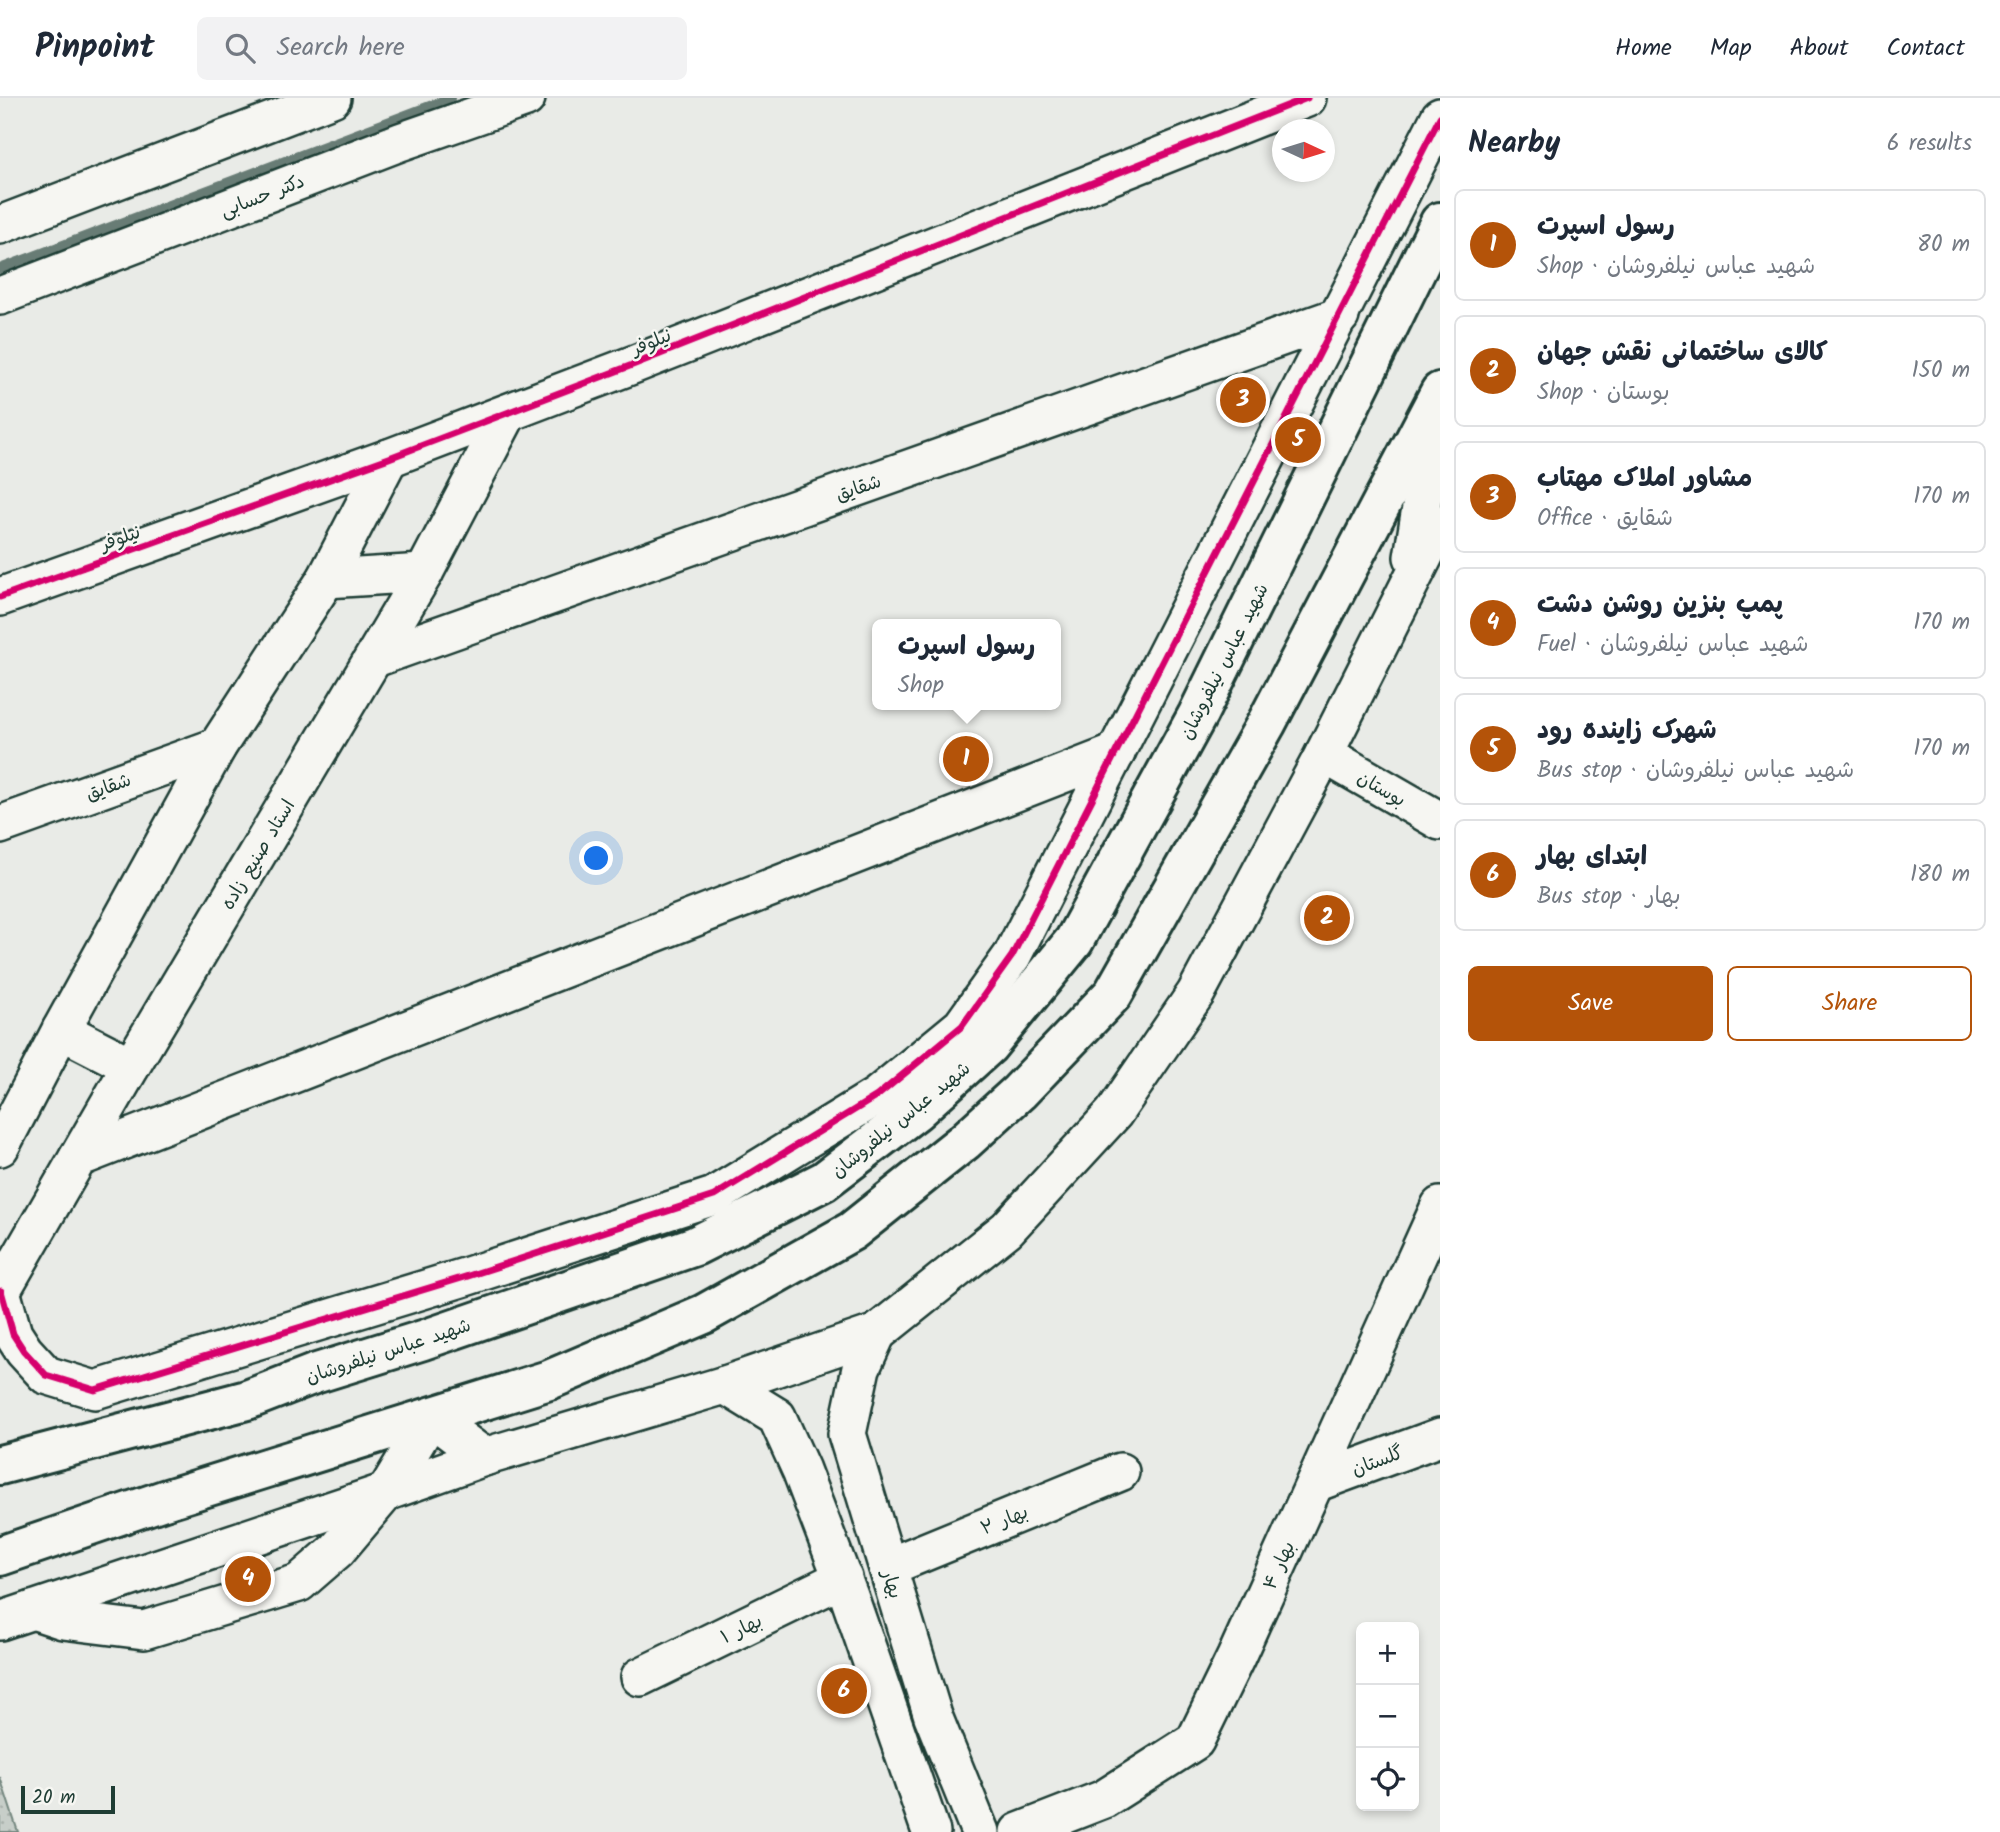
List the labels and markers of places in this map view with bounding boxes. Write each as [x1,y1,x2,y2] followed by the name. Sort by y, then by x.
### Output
[1220,374,1266,426] pin: 3
[1275,414,1321,466] pin: 5
[943,733,989,785] pin: 1
[1304,892,1350,944] pin: 2
[225,1553,271,1605] pin: 4
[821,1665,867,1717] pin: 6

